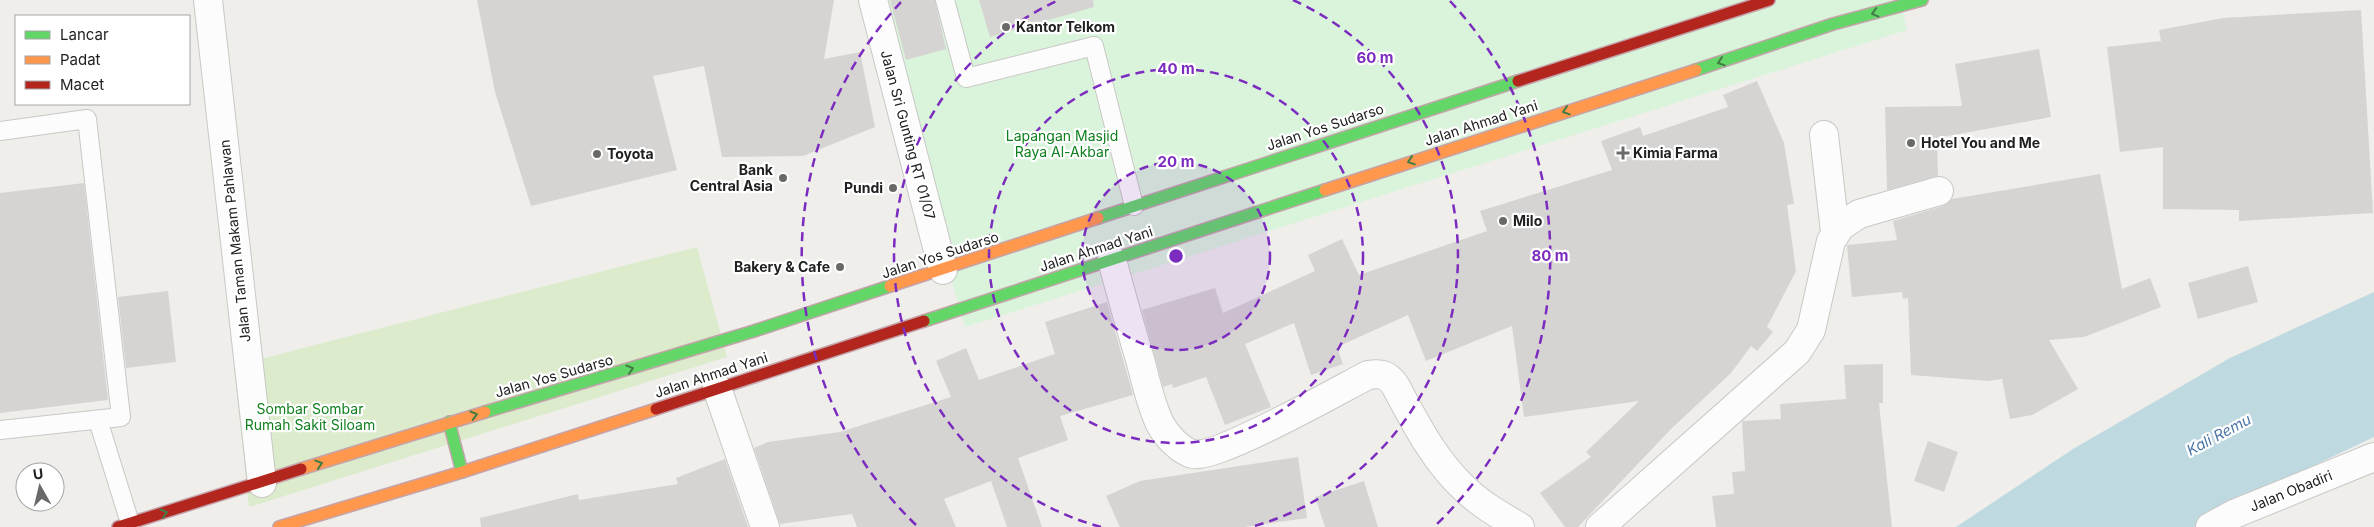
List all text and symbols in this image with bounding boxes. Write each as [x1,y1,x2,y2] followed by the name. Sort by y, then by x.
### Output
[1872,7,1880,17] one-way arrow
[15,15,190,105] legend
[1016,18,1115,35] place label: Kantor Telkom
[1000,21,1012,33] marker: Kantor Telkom
[60,25,109,44] text: Lancar
[878,48,939,222] street label: Jalan Sri Gunting RT 01/07
[1356,48,1394,67] text: 60 m
[60,50,101,69] text: Padat
[1717,57,1725,67] one-way arrow
[1157,59,1195,78] text: 40 m
[60,75,104,94] text: Macet
[1422,96,1540,149] street label: Jalan Ahmad Yani
[1264,100,1386,153] street label: Jalan Yos Sudarso
[1562,106,1570,116] one-way arrow
[1006,127,1118,160] park label: Lapangan Masjid Raya Al-Akbar
[1921,134,2040,151] place label: Hotel You and Me
[1905,137,1917,149] marker: Hotel You and Me
[215,139,254,343] street label: Jalan Taman Makam Pahlawan
[1633,144,1718,161] place label: Kimia Farma
[607,145,654,162] place label: Toyota
[1617,147,1629,159] marker: Kimia Farma
[591,148,603,160] marker: Toyota
[1158,152,1194,171] text: 20 m
[1407,156,1416,166] one-way arrow
[690,161,774,194] place label: Bank Central Asia
[777,172,789,184] marker: Bank Central Asia
[844,179,883,196] place label: Pundi
[887,182,899,194] marker: Pundi
[1513,212,1543,229] place label: Milo
[1497,215,1509,227] marker: Milo
[1037,222,1155,275] street label: Jalan Ahmad Yani
[879,228,1001,281] street label: Jalan Yos Sudarso
[1531,246,1569,265] text: 80 m
[1167,247,1185,265] centre of rings
[734,258,830,275] place label: Bakery & Cafe
[834,261,846,273] marker: Bakery & Cafe
[652,348,770,401] street label: Jalan Ahmad Yani
[493,351,615,401] street label: Jalan Yos Sudarso
[625,365,634,375] one-way arrow
[245,400,375,433] park label: Sombar Sombar Rumah Sakit Siloam
[470,410,478,420] one-way arrow
[2183,410,2254,459] water label: Kali Remu
[315,460,323,470] one-way arrow
[15,462,65,512] north arrow
[32,465,44,483] text: U
[2247,466,2335,515] street label: Jalan Obadiri
[160,508,168,518] one-way arrow

